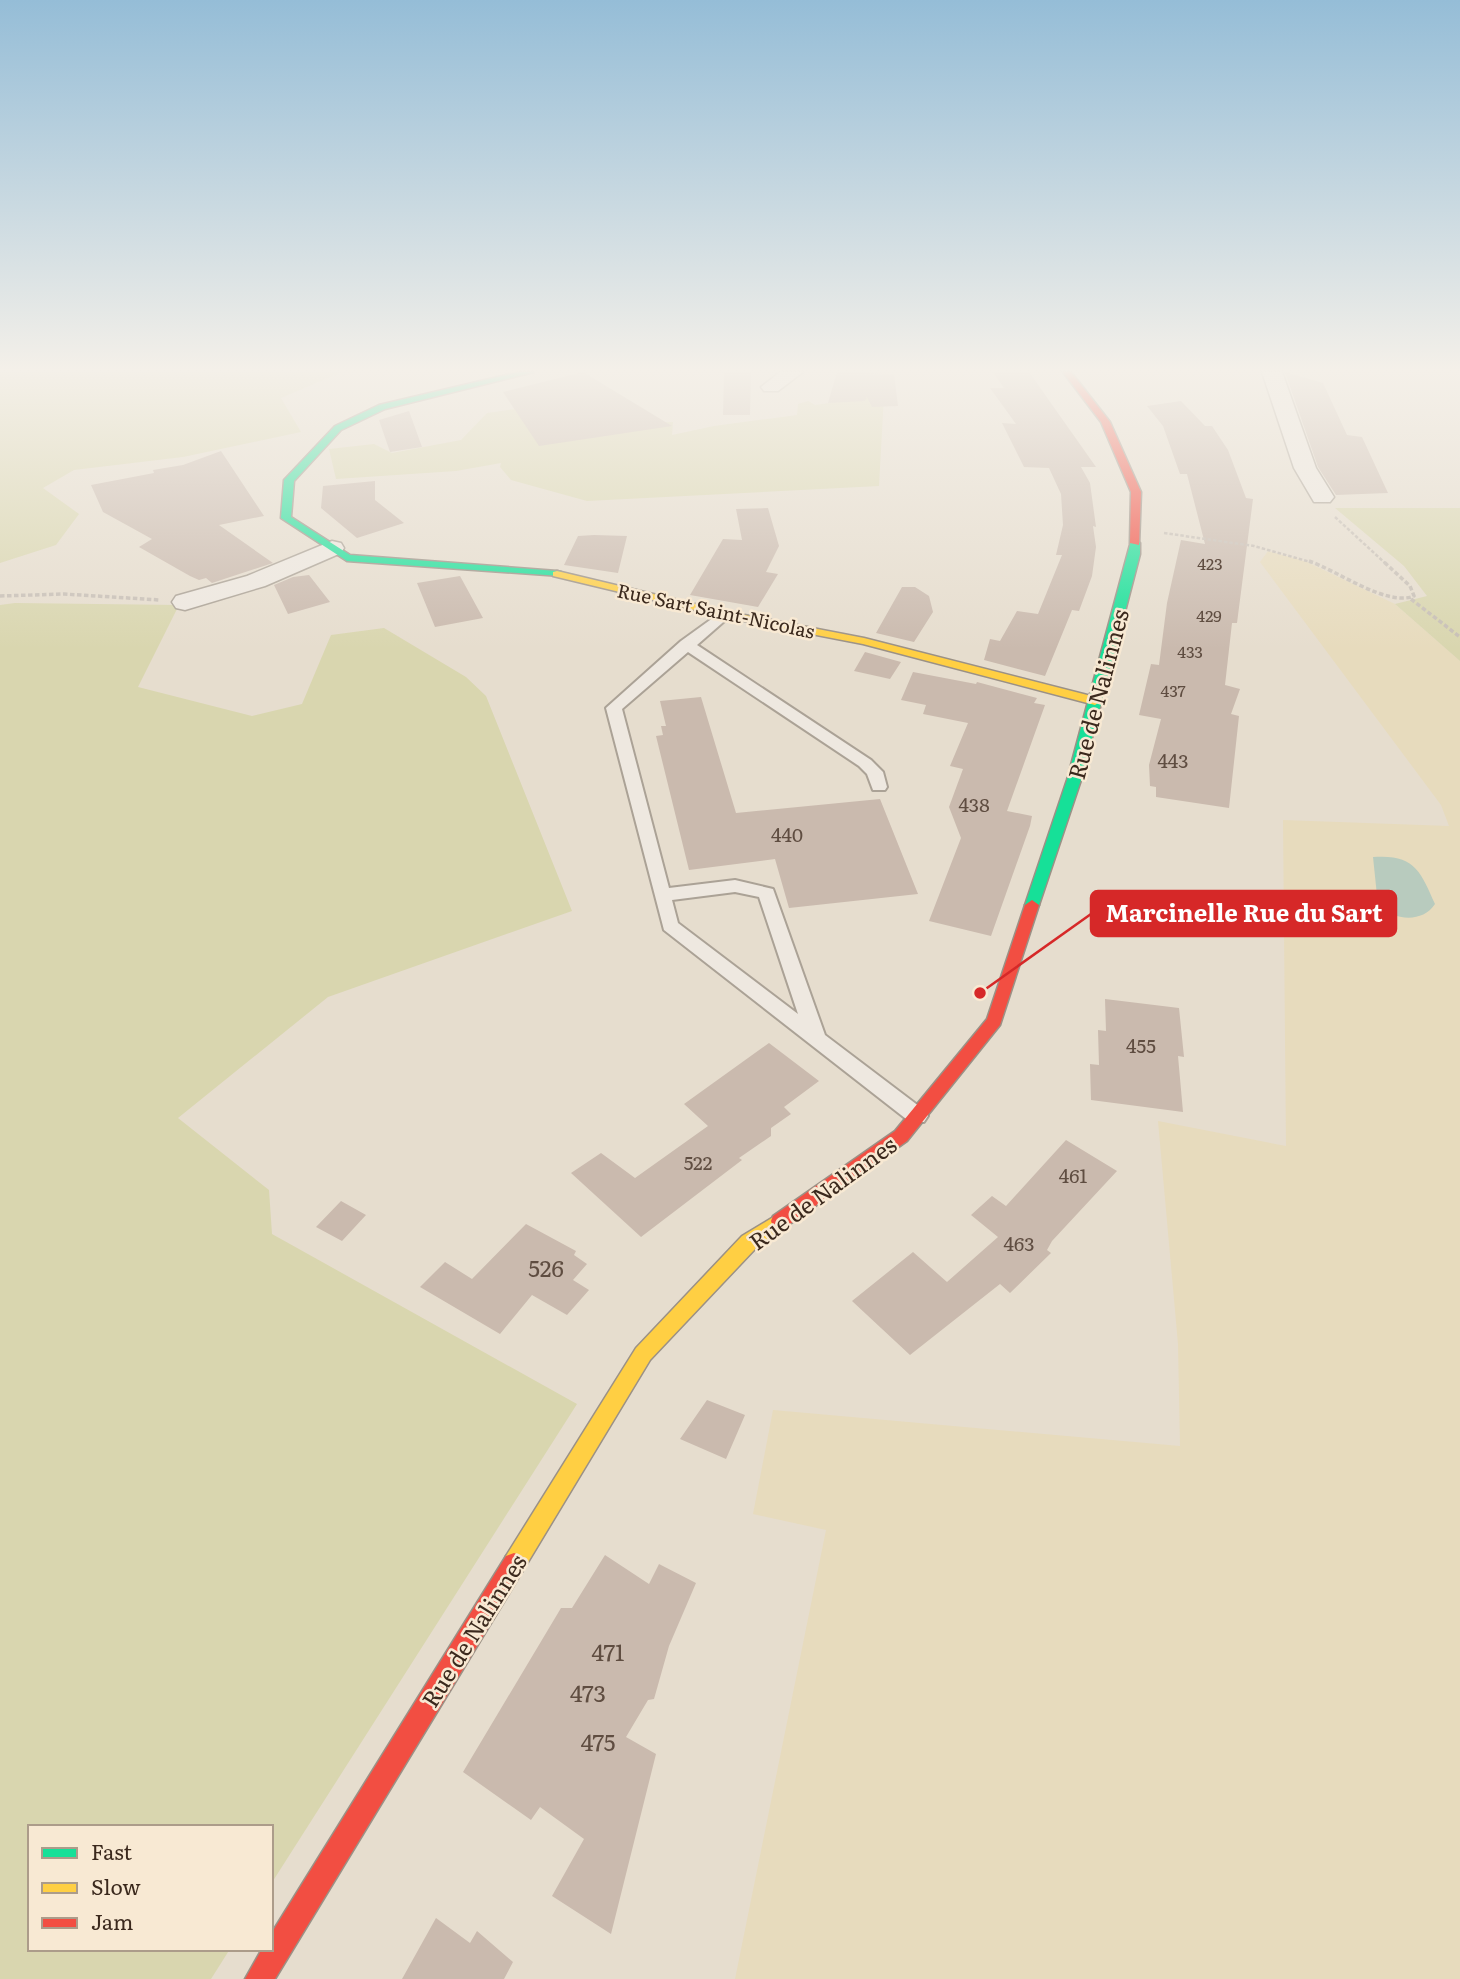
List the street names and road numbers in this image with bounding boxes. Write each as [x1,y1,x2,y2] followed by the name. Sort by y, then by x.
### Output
[615,575,818,645] street label: Rue Sart Saint-Nicolas
[1058,605,1136,783] street label: Rue de Nalinnes
[741,1127,903,1257] street label: Rue de Nalinnes
[412,1547,534,1713] street label: Rue de Nalinnes

